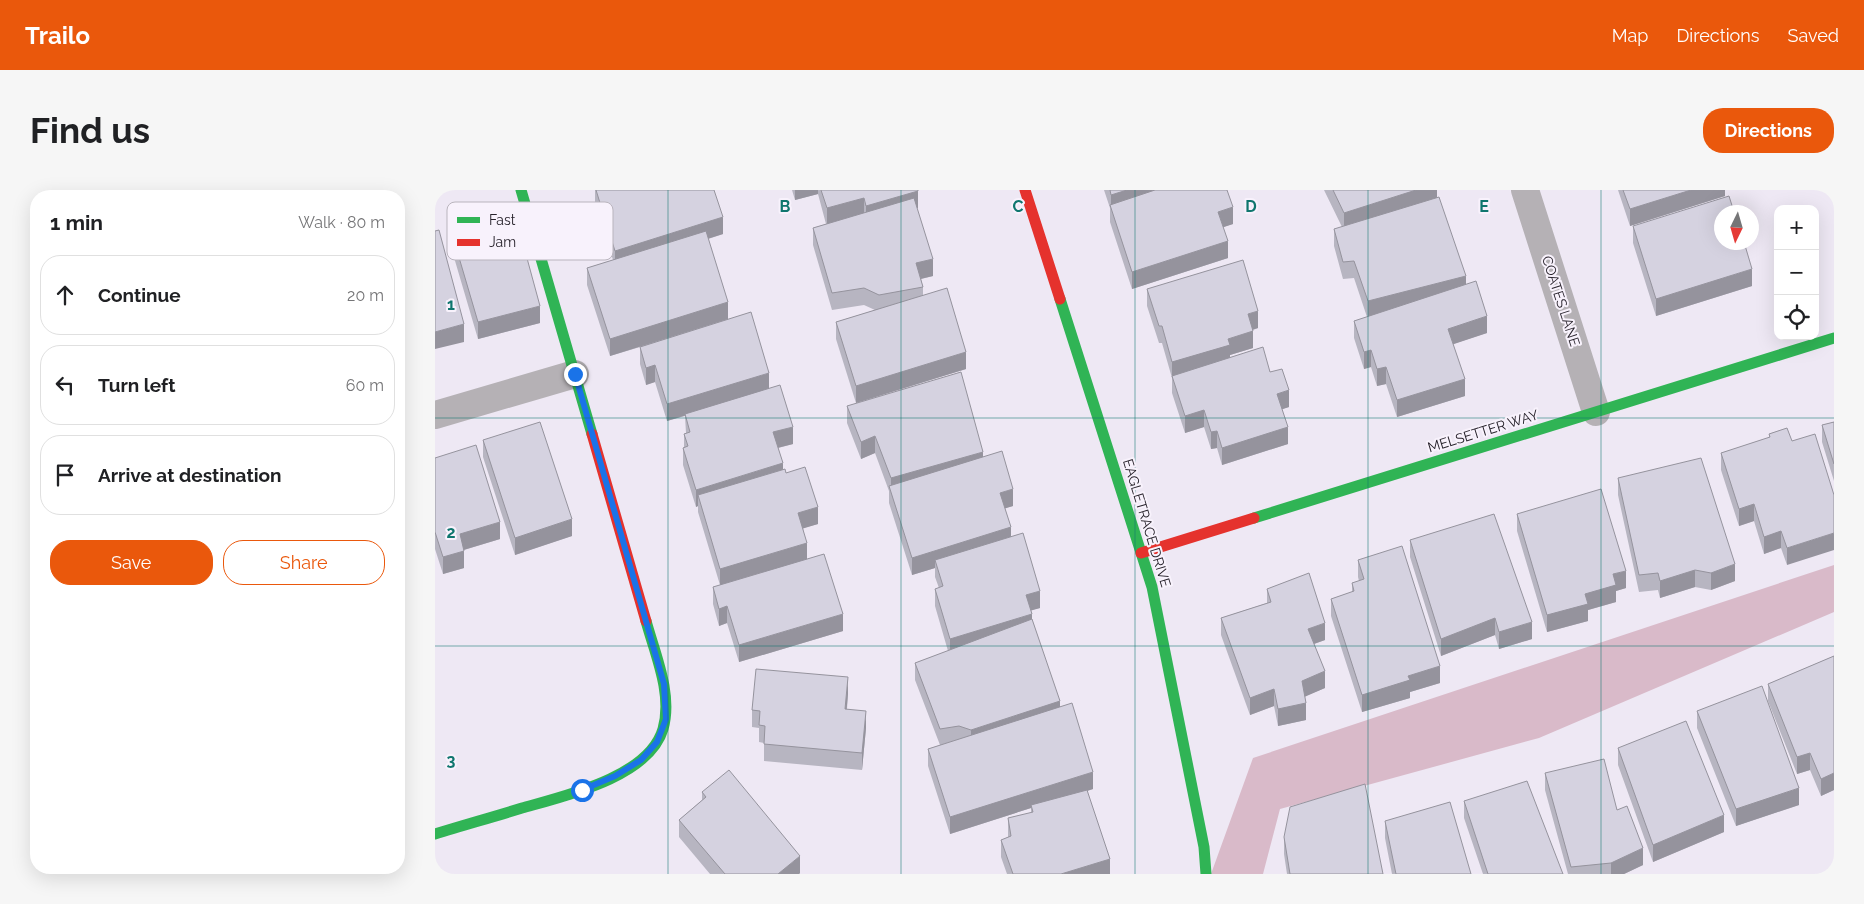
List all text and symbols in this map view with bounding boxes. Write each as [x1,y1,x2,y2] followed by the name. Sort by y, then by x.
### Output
[25,21,90,50] text: Trailo
[1612,25,1648,46] text: Map
[1676,25,1760,46] text: Directions
[1788,25,1839,46] text: Saved
[1703,108,1834,153] button: Directions
[30,110,150,151] text: Find us
[780,197,791,216] text: B
[1013,197,1024,216] text: C
[1245,197,1257,216] text: D
[1479,197,1489,216] text: E
[447,202,613,260] legend
[1714,205,1759,250] north arrow
[1774,205,1819,340] map controls
[1774,205,1819,250] button: +
[50,210,103,235] text: 1 min
[489,212,516,228] text: Fast
[298,213,385,232] text: Walk · 80 m
[489,234,516,250] text: Jam
[1774,250,1819,295] button: −
[1539,254,1583,348] street label: COATES LANE
[51,281,79,309] icon: ahead
[98,284,181,306] text: Continue
[347,286,384,305] text: 20 m
[447,295,455,314] text: 1
[1774,295,1819,340] button: locate
[564,363,587,386] route end
[51,371,79,399] icon: left
[98,374,175,396] text: Turn left
[346,376,384,395] text: 60 m
[1426,407,1540,455] street label: MELSETTER WAY
[1120,457,1174,589] street label: EAGLETRACE DRIVE
[51,461,79,489] icon: arrive
[98,464,282,486] text: Arrive at destination
[446,523,456,542] text: 2
[50,540,213,585] button: Save
[223,540,385,585] button: Share
[447,751,456,770] text: 3
[571,779,594,802] route start

